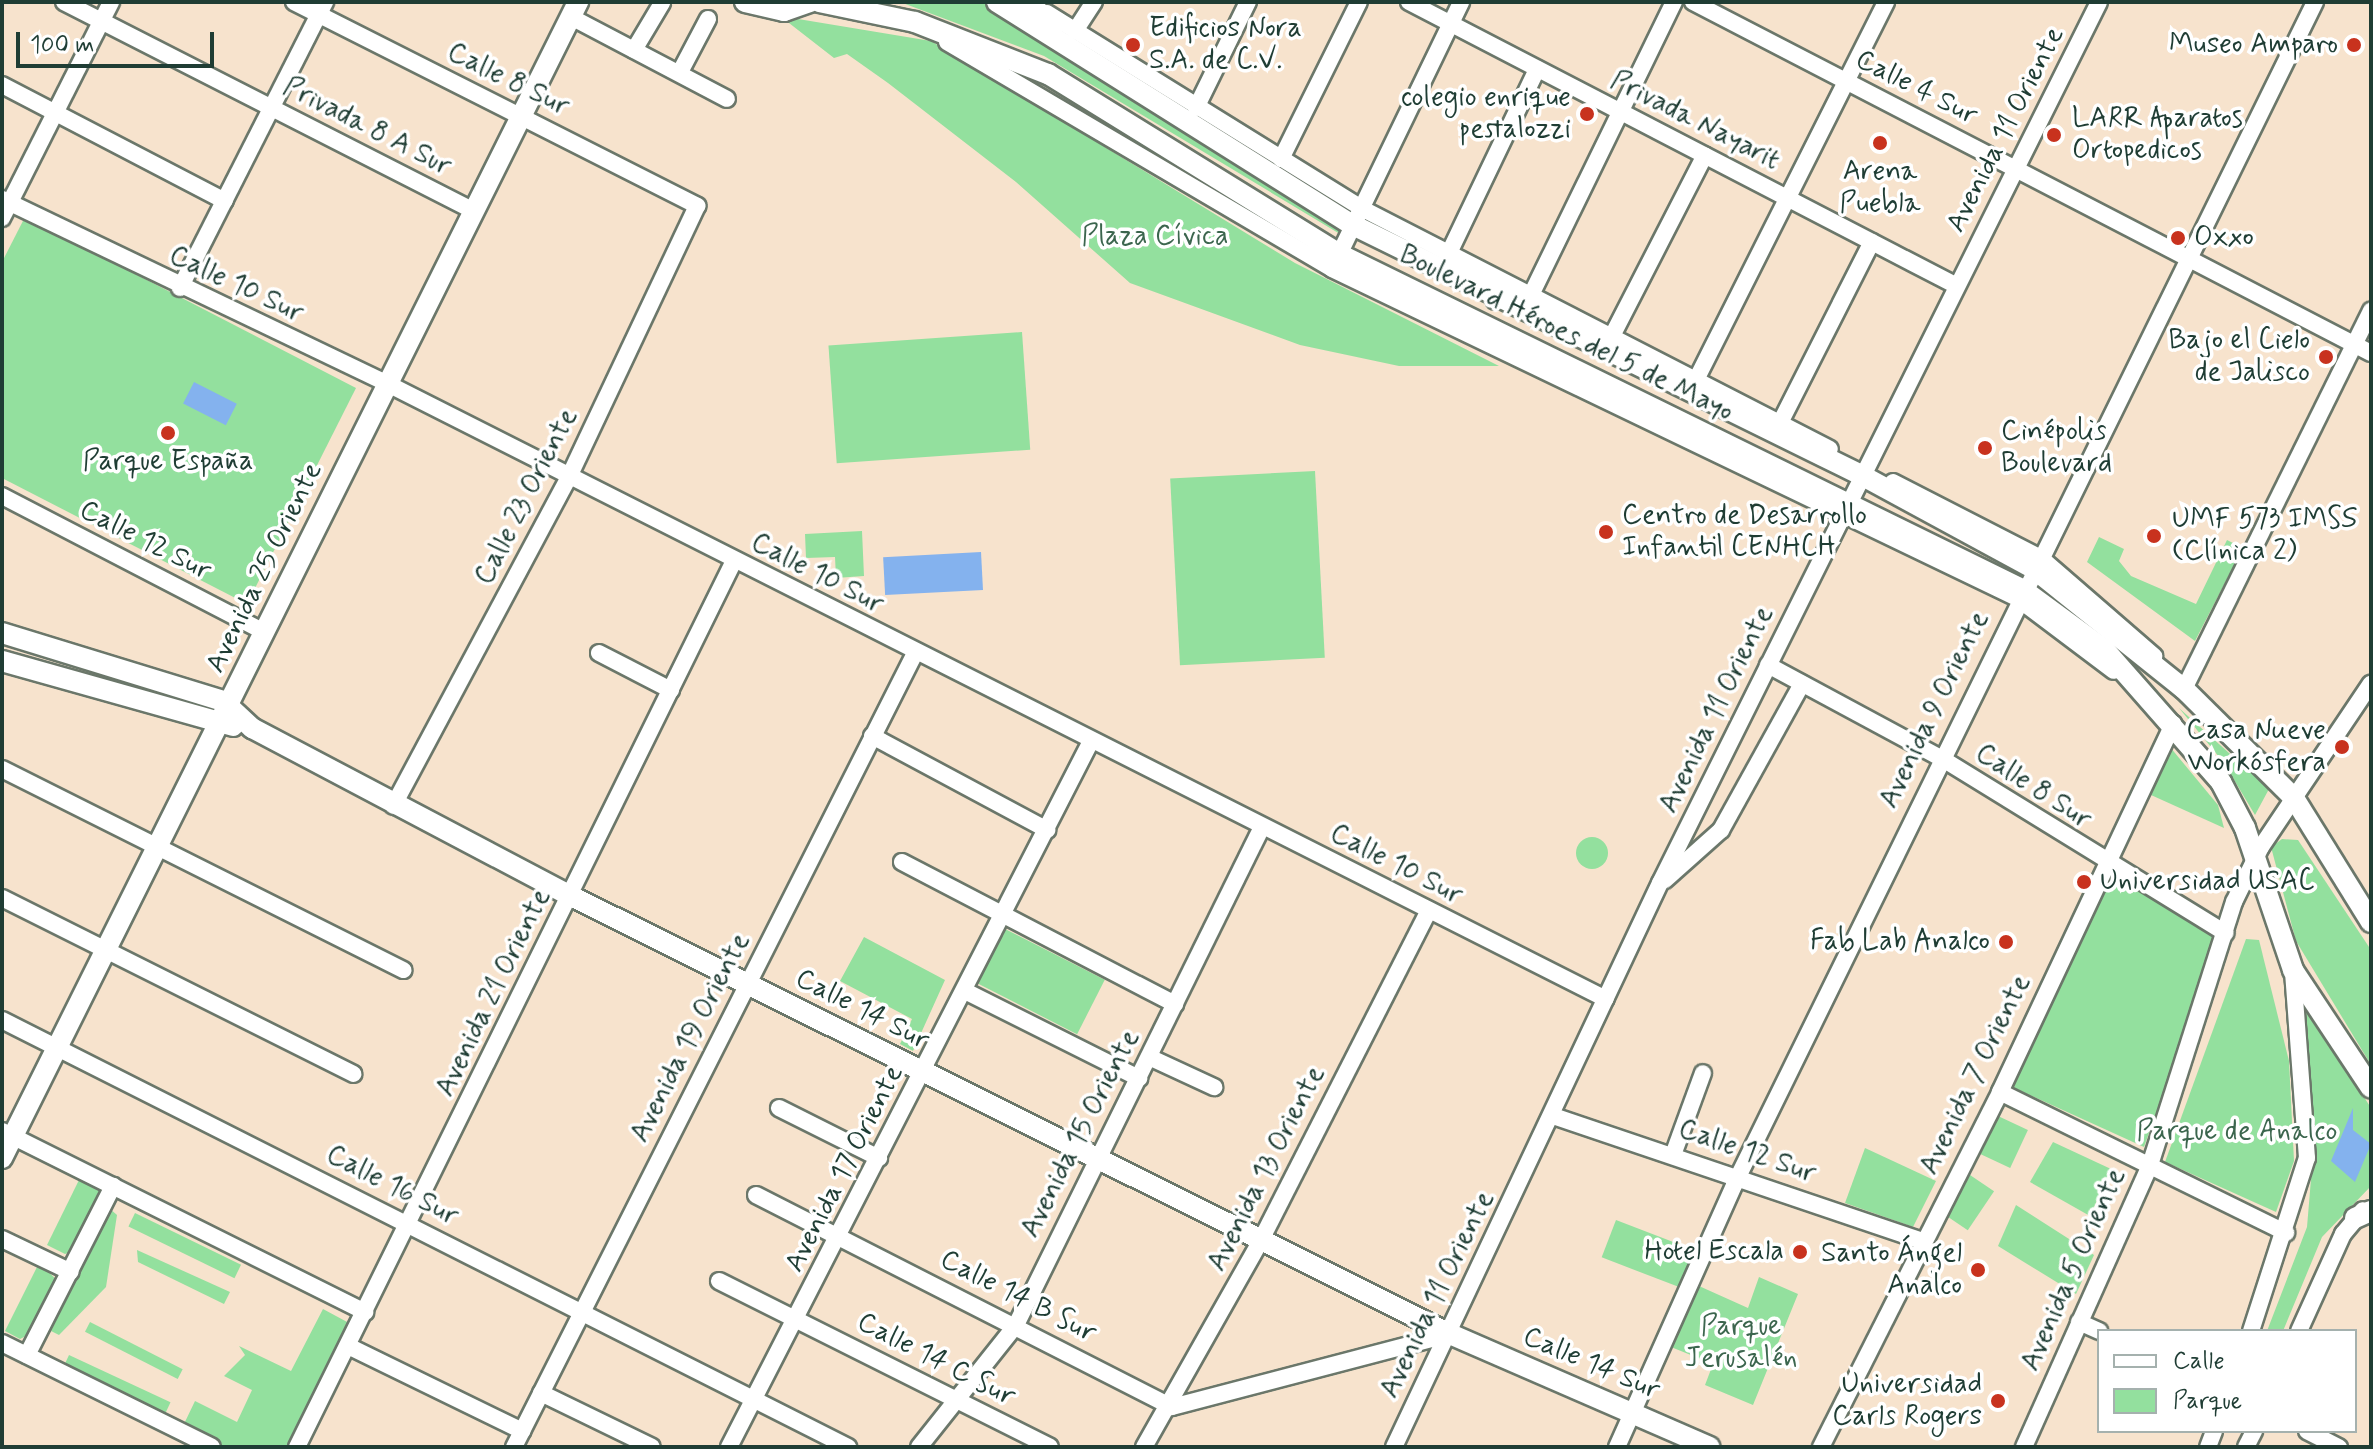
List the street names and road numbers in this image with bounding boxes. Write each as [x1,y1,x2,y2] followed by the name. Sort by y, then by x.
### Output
[1940,22,2072,238] street label: Avenida 11 Oriente
[441,36,575,124] street label: Calle 8 Sur
[1849,43,1983,133] street label: Calle 4 Sur
[1601,62,1789,180] street label: Privada Nayarit
[276,70,458,184] street label: Privada 8 A Sur
[1393,238,1739,430] street label: Boulevard Héroes del 5 de Mayo
[163,239,309,331] street label: Calle 10 Sur
[468,403,586,591] street label: Calle 23 Oriente
[200,457,330,679] street label: Avenida 25 Oriente
[74,494,216,588] street label: Calle 12 Sur
[745,526,889,622] street label: Calle 10 Sur
[1652,601,1782,819] street label: Avenida 11 Oriente
[1873,606,1997,814] street label: Avenida 9 Oriente
[1969,737,2097,837] street label: Calle 8 Sur
[1324,817,1468,913] street label: Calle 10 Sur
[429,884,559,1102] street label: Avenida 21 Oriente
[624,928,758,1148] street label: Avenida 19 Oriente
[790,962,934,1058] street label: Calle 14 Sur
[1913,970,2039,1180] street label: Avenida 7 Oriente
[1014,1025,1148,1243] street label: Avenida 15 Oriente
[778,1060,912,1278] street label: Avenida 17 Oriente
[1201,1061,1333,1277] street label: Avenida 13 Oriente
[1674,1113,1820,1191] street label: Calle 12 Sur
[320,1138,464,1234] street label: Calle 16 Sur
[2014,1164,2134,1376] street label: Avenida 5 Oriente
[1373,1186,1503,1404] street label: Avenida 11 Oriente
[934,1243,1102,1351] street label: Calle 14 B Sur
[851,1306,1021,1414] street label: Calle 14 C Sur
[1518,1320,1664,1408] street label: Calle 14 Sur

